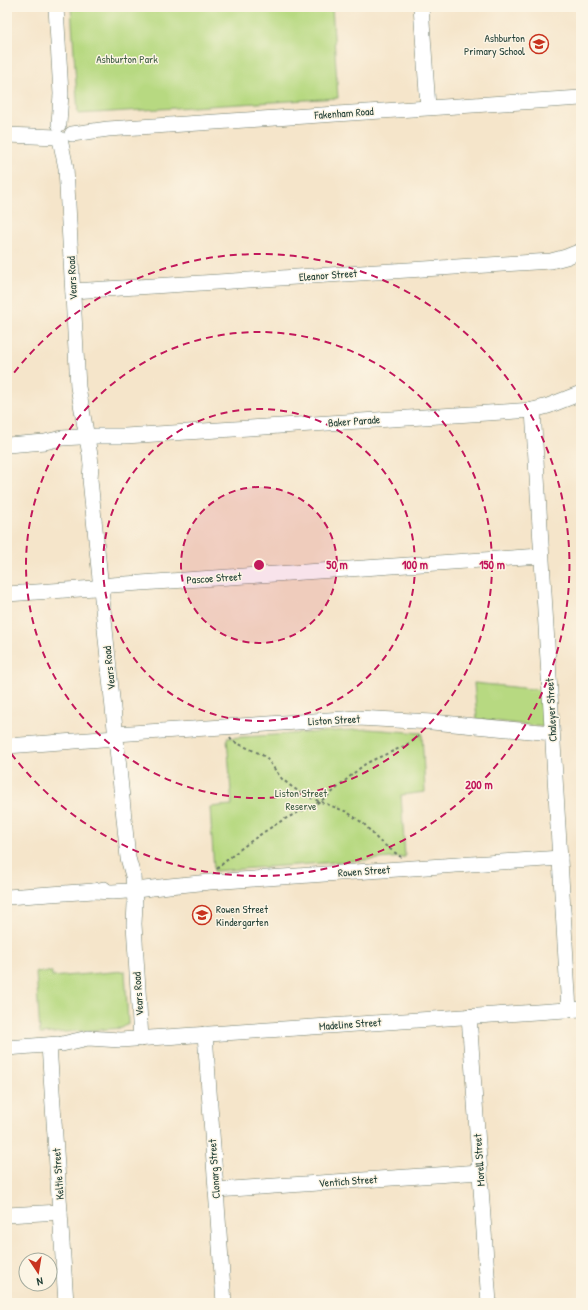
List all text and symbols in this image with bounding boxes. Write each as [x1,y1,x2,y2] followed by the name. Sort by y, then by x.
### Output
[464,31,525,58] place label: Ashburton Primary School
[528,33,550,55] school or university icon: Ashburton Primary School
[96,52,158,66] park label: Ashburton Park
[313,104,375,122] street label: Fakenham Road
[64,255,80,300] street label: Vears Road
[298,266,358,284] street label: Eleanor Street
[327,412,381,430] street label: Baker Parade
[326,556,348,573] text: 50 m
[402,556,428,573] text: 100 m
[479,556,505,573] text: 150 m
[252,558,266,572] centre of rings
[186,569,242,587] street label: Pascoe Street
[100,645,118,691] street label: Vears Road
[542,678,560,742] street label: Chaleyer Street
[308,712,361,728] street label: Liston Street
[465,776,493,793] text: 200 m
[275,786,327,813] park label: Liston Street Reserve
[338,862,391,880] street label: Rowen Street
[216,902,269,929] place label: Rowen Street Kindergarten
[191,904,213,926] school or university icon: Rowen Street Kindergarten
[129,971,147,1016] street label: Vears Road
[318,1015,382,1033] street label: Madeline Street
[470,1133,488,1187] street label: Morell Street
[205,1138,223,1199] street label: Clonarg Street
[49,1147,67,1200] street label: Keltie Street
[318,1172,378,1190] street label: Ventich Street
[18,1252,58,1292] north arrow
[36,1274,44,1289] text: N

